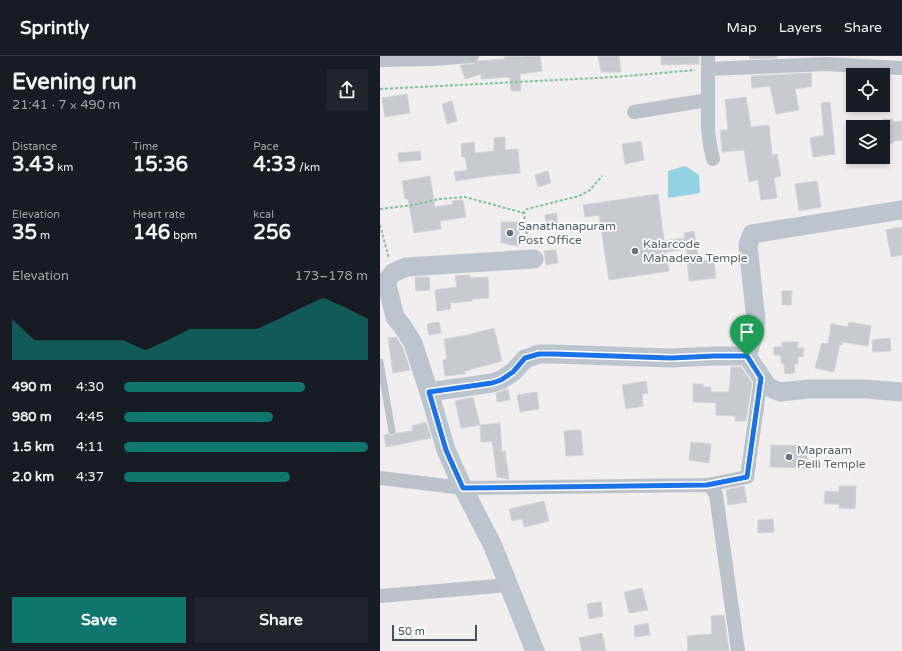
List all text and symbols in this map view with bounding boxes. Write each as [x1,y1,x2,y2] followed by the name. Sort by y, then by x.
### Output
[20,17,89,39] text: Sprintly
[727,19,757,36] text: Map
[779,19,822,36] text: Layers
[844,19,882,36] text: Share
[846,68,890,164] map controls
[846,68,890,112] button: locate
[12,69,137,95] text: Evening run
[326,69,368,111] button: share
[12,97,120,113] text: 21:41 · 7 × 490 m
[846,120,890,164] button: layers
[12,140,57,153] text: Distance
[133,140,158,153] text: Time
[253,140,279,153] text: Pace
[12,153,54,177] text: 3.43
[133,153,188,177] text: 15:36
[253,153,296,177] text: 4:33
[54,161,73,174] text: km
[296,161,320,174] text: /km
[12,208,60,221] text: Elevation
[133,208,185,221] text: Heart rate
[253,208,274,221] text: kcal
[518,219,616,247] place label: Sanathanapuram Post Office
[12,221,37,245] text: 35
[133,221,170,245] text: 146
[253,221,291,245] text: 256
[505,228,515,238] marker: Sanathanapuram Post Office
[37,229,50,242] text: m
[170,229,197,242] text: bpm
[643,237,748,265] place label: Kalarcode Mahadeva Temple
[630,246,640,256] marker: Kalarcode Mahadeva Temple
[12,268,69,284] text: Elevation
[295,268,368,284] text: 173–178 m
[730,315,764,356] pin
[736,321,758,343] icon: arrive
[12,379,52,395] text: 490 m
[76,379,104,395] text: 4:30
[12,409,52,425] text: 980 m
[76,409,104,425] text: 4:45
[12,439,54,455] text: 1.5 km
[76,439,104,455] text: 4:11
[797,443,866,471] place label: Mapraam Pelli Temple
[784,452,794,462] marker: Mapraam Pelli Temple
[12,469,54,485] text: 2.0 km
[76,469,104,485] text: 4:37
[12,597,186,643] button: Save
[194,597,368,643] button: Share
[392,623,477,642] scale bar
[398,625,425,638] text: 50 m

